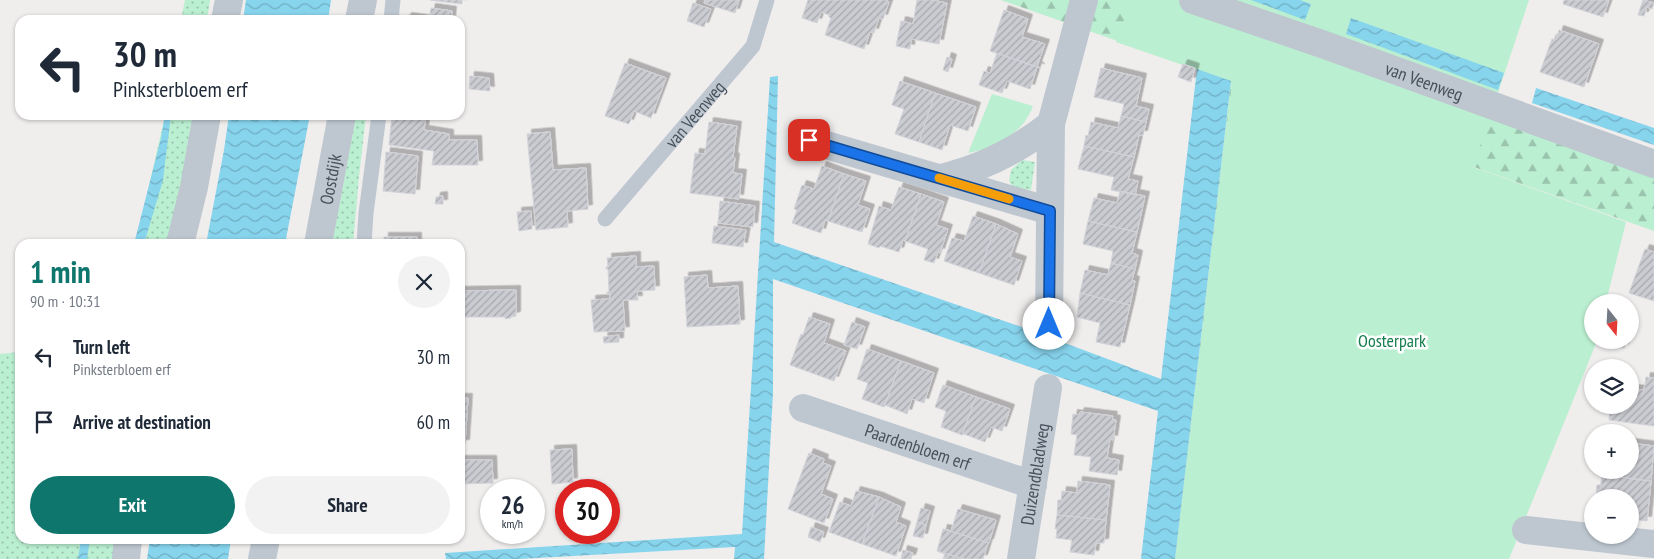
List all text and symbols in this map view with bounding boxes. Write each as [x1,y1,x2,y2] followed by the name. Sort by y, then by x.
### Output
[113,31,177,77] text: 30 m
[30,35,95,100] icon: left
[1382,56,1466,106] street label: van Veenweg
[113,75,247,103] text: Pinksterbloem erf
[660,76,730,152] street label: van Veenweg
[788,119,830,161] pin
[795,126,823,154] icon: arrive
[314,152,346,206] street label: Oostdijk
[30,252,91,291] text: 1 min
[398,256,450,308] button: close
[30,291,101,311] text: 90 m · 10:31
[1584,294,1639,349] north arrow
[1584,294,1639,544] map controls
[1022,297,1074,349] position arrow
[1358,329,1426,352] park label: Oosterpark
[73,335,130,359] text: Turn left
[30,343,58,371] icon: left
[417,345,450,369] text: 30 m
[73,359,171,379] text: Pinksterbloem erf
[1584,359,1639,414] button: layers
[30,408,58,436] icon: arrive
[73,410,211,434] text: Arrive at destination
[417,410,450,434] text: 60 m
[862,418,975,475] street label: Paardenbloem erf
[1015,421,1054,527] street label: Duizendbladweg
[1584,424,1639,479] button: +
[30,476,235,534] button: Exit
[245,476,450,534] button: Share
[555,479,620,544] speed limit sign: 30
[501,489,524,521] text: 26
[1584,489,1639,544] button: −
[502,516,523,531] text: km/h

